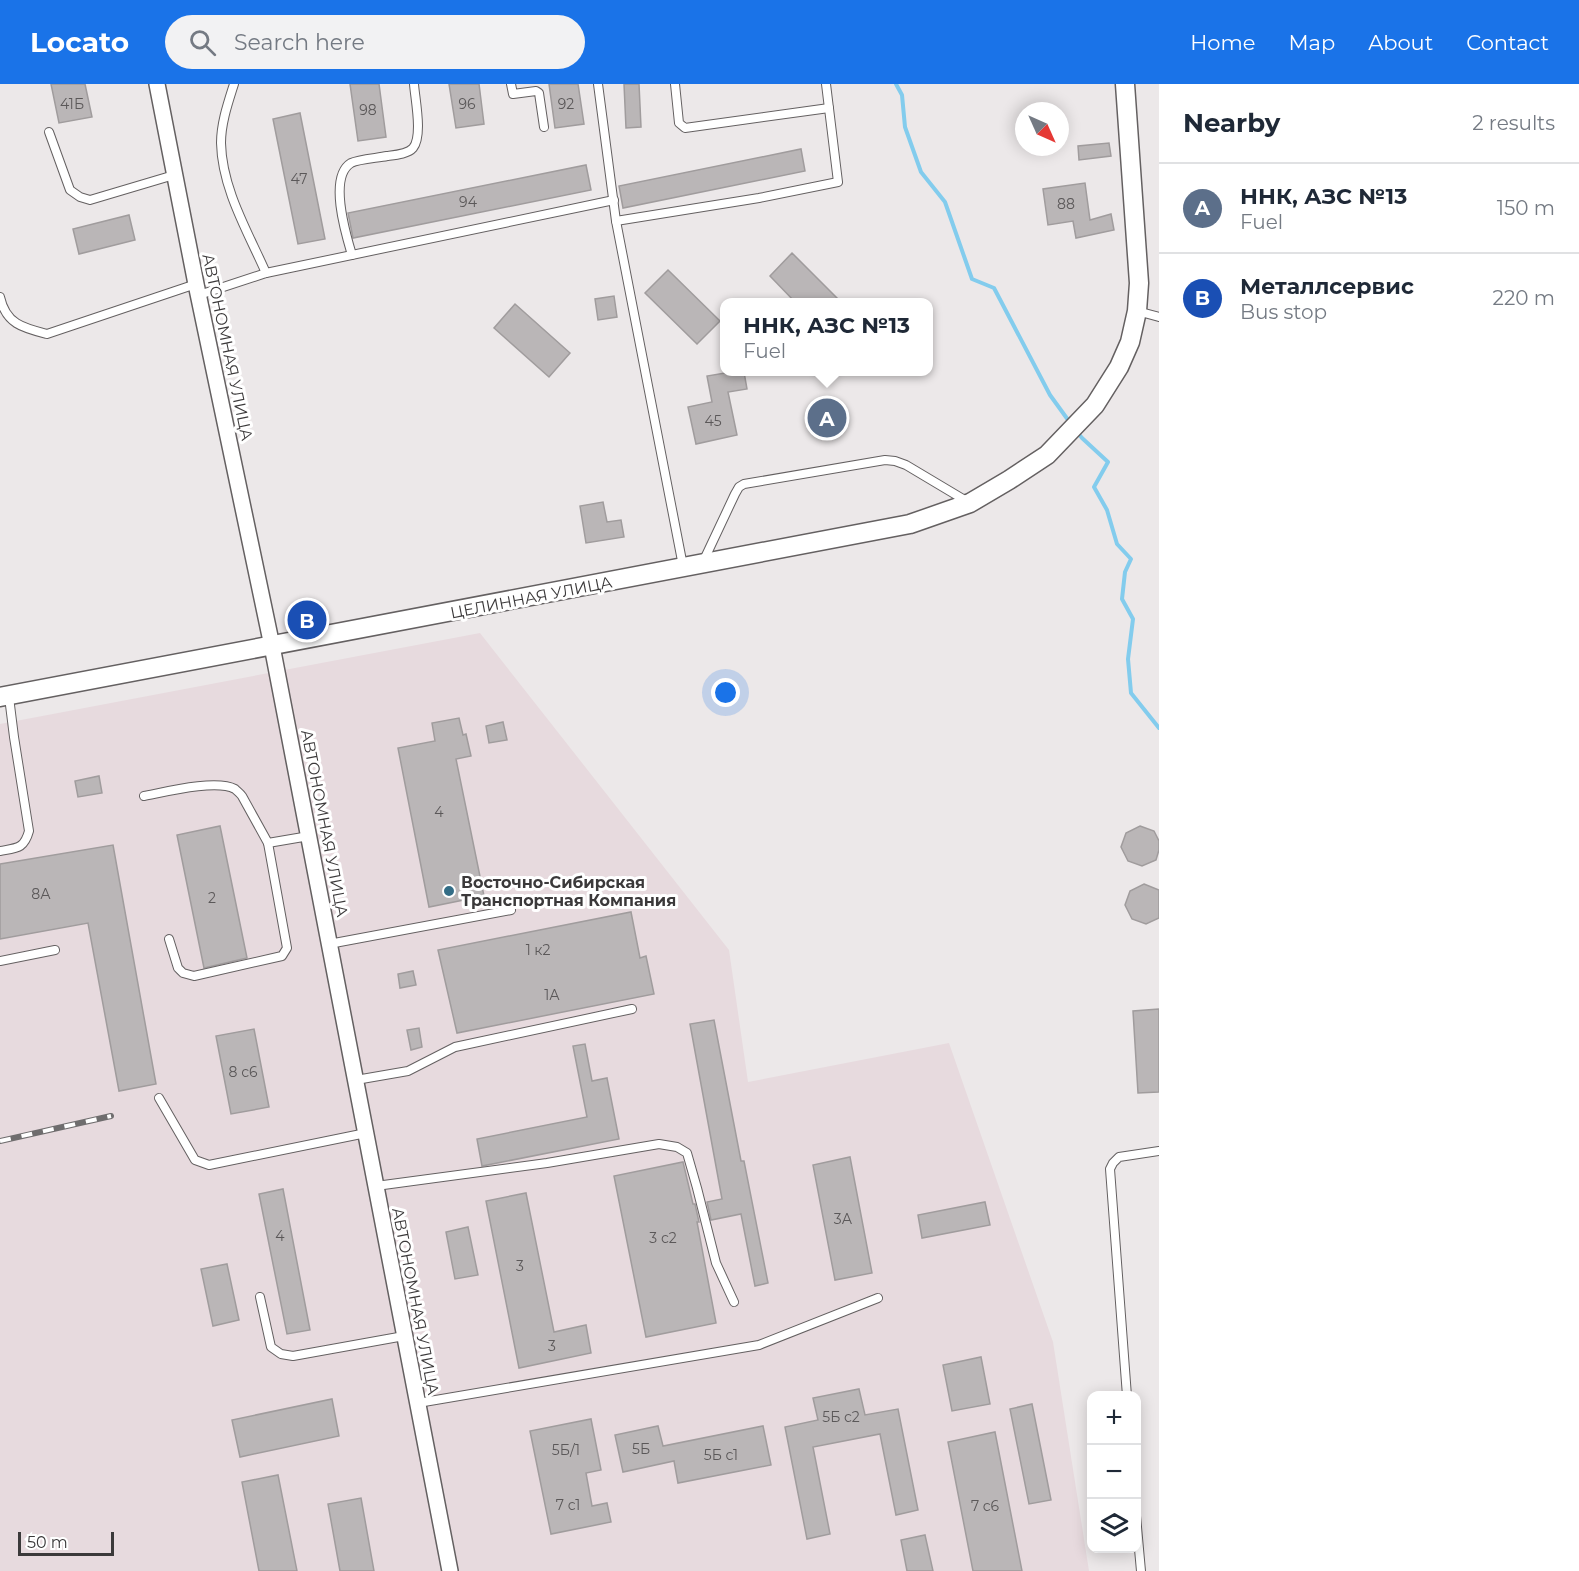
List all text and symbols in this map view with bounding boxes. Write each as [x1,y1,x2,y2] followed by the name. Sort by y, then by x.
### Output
[165,15,585,69] search box
[30,25,129,59] text: Locato
[186,26,219,59] icon: search
[234,29,365,56] text: Search here
[1190,30,1255,55] text: Home
[1288,30,1335,55] text: Map
[1368,30,1433,55] text: About
[1466,30,1549,55] text: Contact
[60,95,84,113] house number: 41Б
[458,95,476,113] house number: 96
[558,95,574,113] house number: 92
[359,101,377,119] house number: 98
[1015,102,1069,156] north arrow
[1183,107,1280,139] text: Nearby
[1472,111,1555,135] text: 2 results
[291,170,307,188] house number: 47
[1240,183,1407,210] text: ННК, АЗС №13
[459,193,478,211] house number: 94
[1057,195,1075,213] house number: 88
[1195,196,1210,220] text: A
[1497,196,1555,220] text: 150 m
[1240,210,1283,234] text: Fuel
[198,252,257,442] street label: АВТОНОМНАЯ УЛИЦА
[1240,273,1414,300] text: Металлсервис
[1195,286,1210,310] text: B
[1493,286,1555,310] text: 220 m
[720,298,933,376] popup
[1240,300,1327,324] text: Bus stop
[743,312,910,339] text: ННК, АЗС №13
[743,339,786,363] text: Fuel
[808,396,846,440] pin: A
[704,412,722,430] house number: 45
[449,572,614,623] street label: ЦЕЛИННАЯ УЛИЦА
[288,598,326,642] pin: B
[711,678,740,707] your location
[297,728,352,918] street label: АВТОНОМНАЯ УЛИЦА
[434,803,444,821] house number: 4
[461,873,676,910] place label: Восточно-Сибирская Транспортная Компания
[442,884,456,898] marker: Восточно-Сибирская Транспортная Компания
[31,885,51,903] house number: 8А
[208,889,216,907] house number: 2
[526,941,550,959] house number: 1 к2
[544,986,560,1004] house number: 1А
[229,1063,258,1081] house number: 8 с6
[388,1206,443,1396] street label: АВТОНОМНАЯ УЛИЦА
[834,1210,853,1228] house number: 3А
[275,1227,285,1245] house number: 4
[649,1229,677,1247] house number: 3 с2
[516,1257,524,1275] house number: 3
[548,1337,556,1355] house number: 3
[1087,1391,1141,1553] map controls
[1087,1391,1141,1445] button: +
[822,1408,860,1426] house number: 5Б с2
[632,1440,650,1458] house number: 5Б
[552,1441,580,1459] house number: 5Б/1
[1087,1445,1141,1499] button: −
[704,1446,738,1464] house number: 5Б с1
[556,1496,580,1514] house number: 7 с1
[971,1497,1000,1515] house number: 7 с6
[1087,1499,1141,1553] button: layers
[18,1529,114,1556] scale bar
[27,1533,68,1552] text: 50 m

